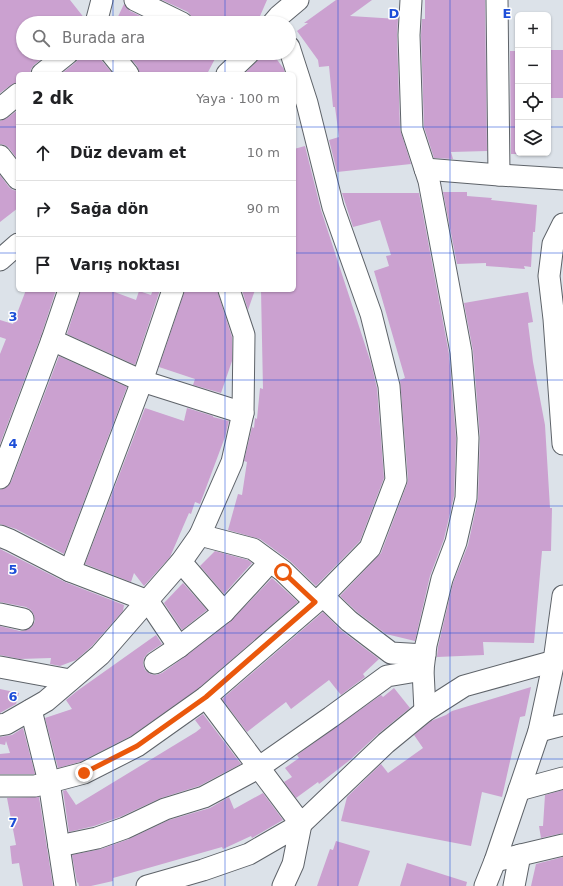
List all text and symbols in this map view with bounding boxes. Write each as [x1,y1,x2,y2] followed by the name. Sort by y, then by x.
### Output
[389,6,400,21] text: D
[503,6,511,21] text: E
[515,12,551,156] map controls
[515,12,551,48] button: +
[16,16,296,60] search box
[30,27,52,49] icon: search
[62,29,145,47] text: Burada ara
[515,48,551,84] button: −
[515,84,551,120] button: locate
[32,88,73,108] text: 2 dk
[196,91,280,106] text: Yaya · 100 m
[515,120,551,156] button: layers
[32,142,54,164] icon: ahead
[70,144,186,162] text: Düz devam et
[247,145,280,160] text: 10 m
[32,198,54,220] icon: right
[70,200,149,218] text: Sağa dön
[247,201,280,216] text: 90 m
[32,254,54,276] icon: arrive
[70,256,180,274] text: Varış noktası
[8,309,18,324] text: 3
[8,436,18,451] text: 4
[8,562,18,577] text: 5
[274,563,292,581] route start
[8,689,18,704] text: 6
[75,764,93,782] route end
[8,815,18,830] text: 7

